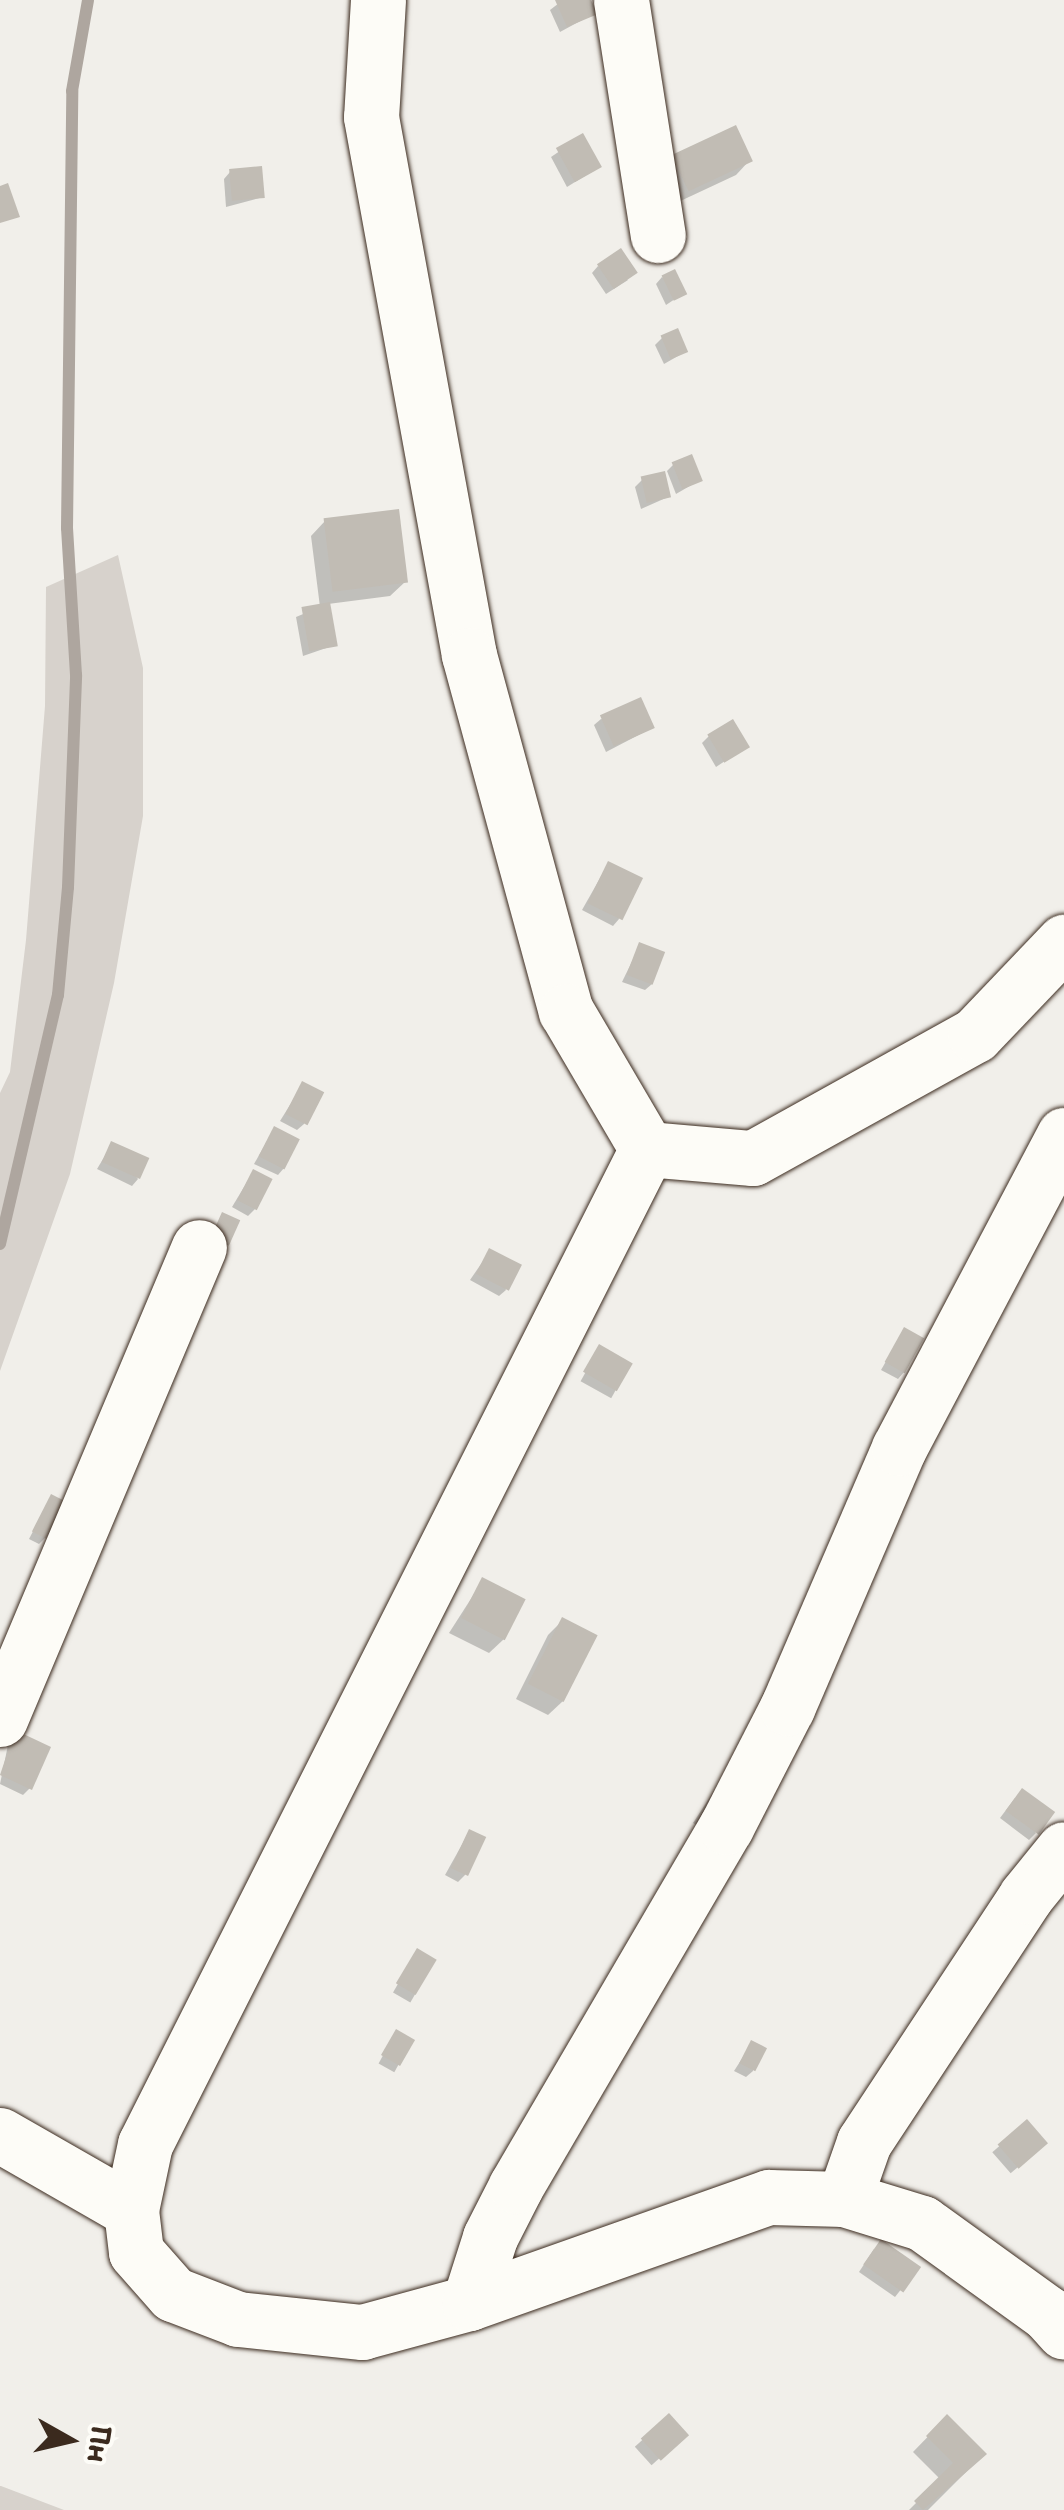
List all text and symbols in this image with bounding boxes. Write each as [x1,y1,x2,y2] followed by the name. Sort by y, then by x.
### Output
[20,2390,120,2490] north arrow
[78,2423,121,2465] text: Пн

